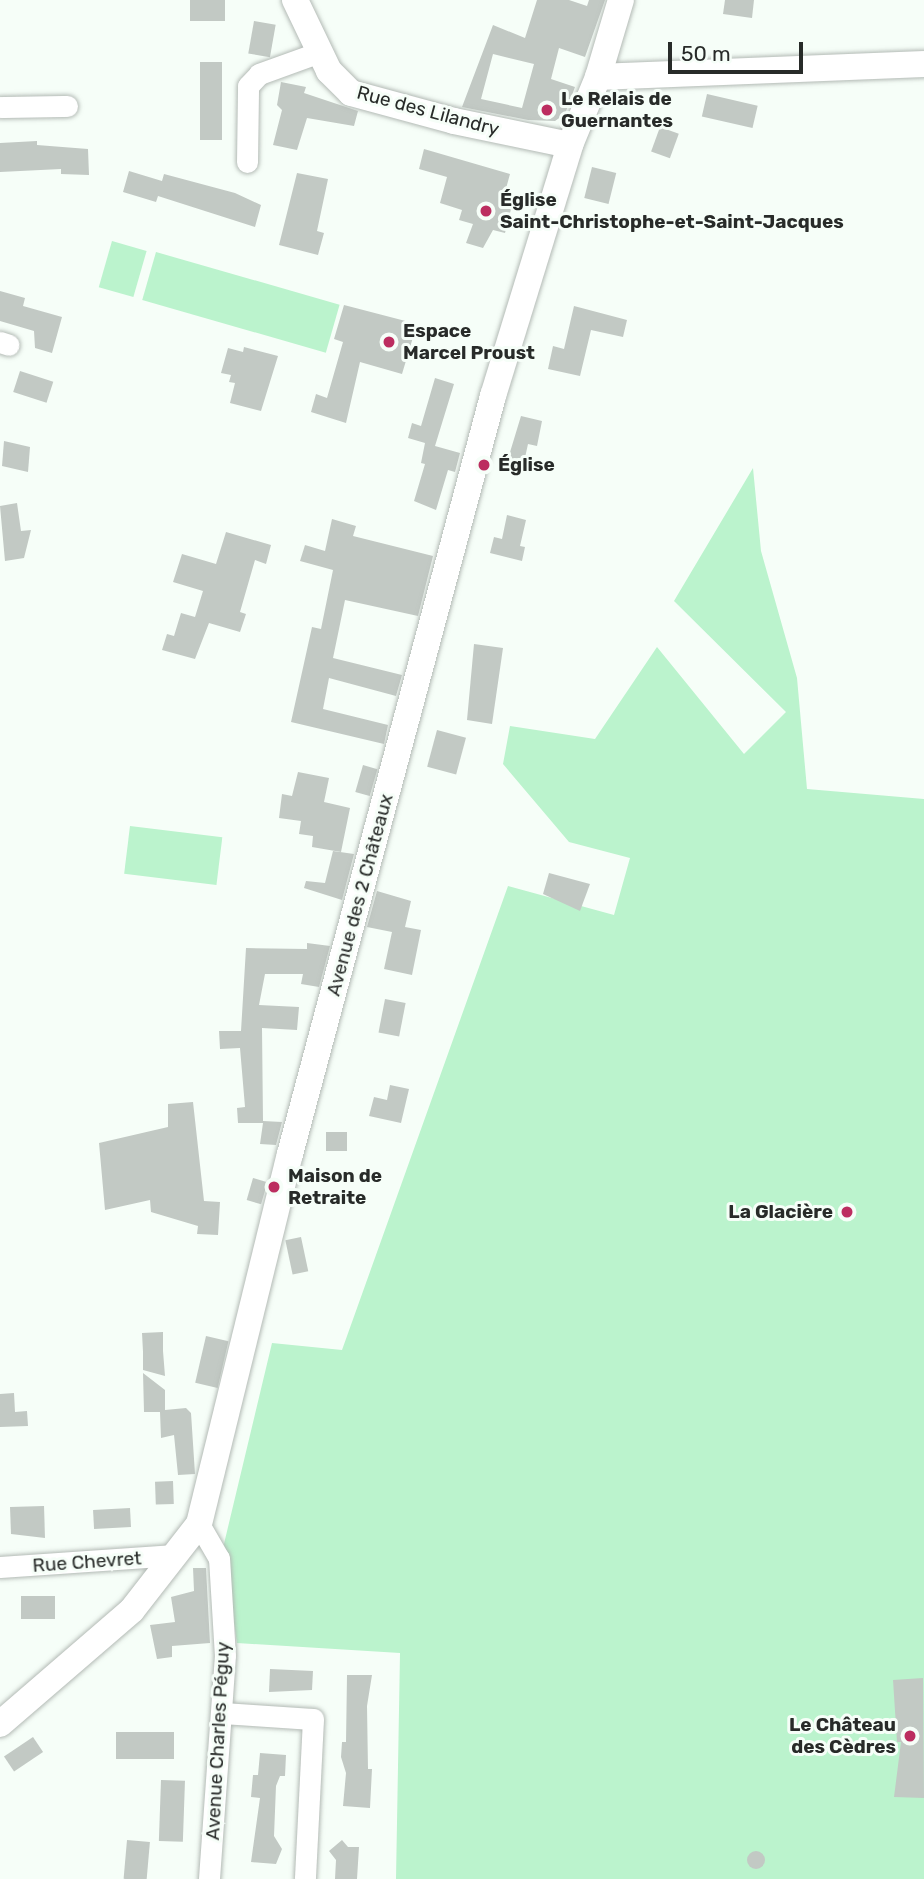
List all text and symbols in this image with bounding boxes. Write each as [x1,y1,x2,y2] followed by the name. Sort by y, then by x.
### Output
[672,28,807,72] scale bar
[681,41,731,66] text: 50 m
[354,81,502,141] street label: Rue des Lilandry
[561,88,673,132] place label: Le Relais de Guernantes
[539,102,555,118] marker: Le Relais de Guernantes
[500,189,844,233] place label: Église Saint-Christophe-et-Saint-Jacques
[478,203,494,219] marker: Église Saint-Christophe-et-Saint-Jacques
[403,320,535,364] place label: Espace Marcel Proust
[381,334,397,350] marker: Espace Marcel Proust
[498,454,555,476] place label: Église
[476,457,492,473] marker: Église
[322,792,398,998] street label: Avenue des 2 Châteaux
[288,1165,382,1209] place label: Maison de Retraite
[266,1179,282,1195] marker: Maison de Retraite
[728,1201,833,1223] place label: La Glacière
[839,1204,855,1220] marker: La Glacière
[32,1547,142,1577] street label: Rue Chevret
[201,1641,235,1841] street label: Avenue Charles Péguy
[789,1714,896,1758] place label: Le Château des Cèdres
[902,1728,918,1744] marker: Le Château des Cèdres

